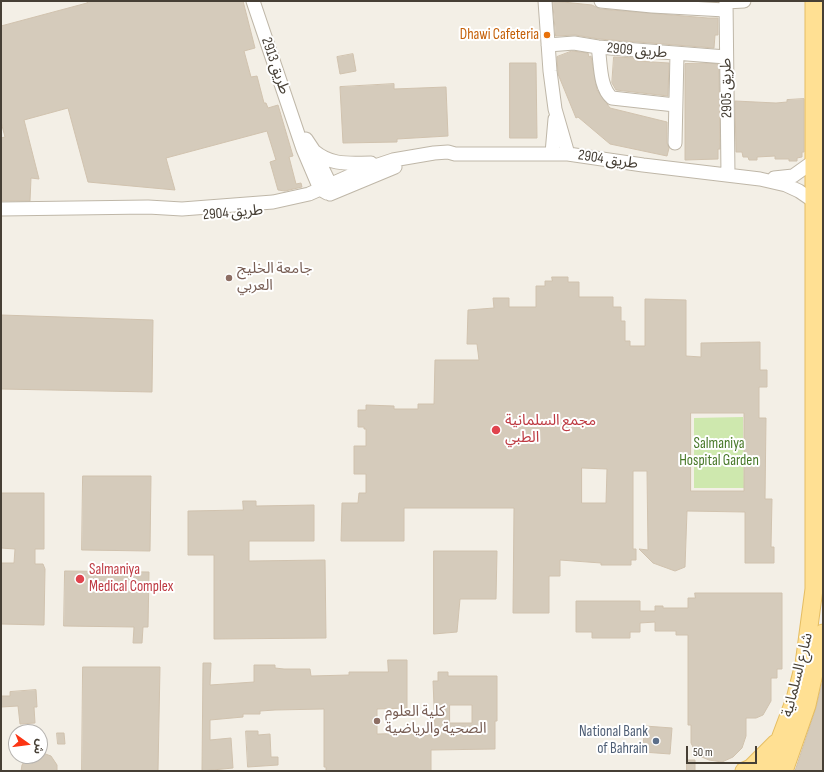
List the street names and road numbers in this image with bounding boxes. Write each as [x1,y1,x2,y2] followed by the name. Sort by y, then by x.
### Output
[257,35,293,97] street label: طريق 2913
[606,39,668,63] street label: طريق 2909
[717,58,737,118] street label: طريق 2905
[577,146,639,174] street label: طريق 2904
[202,201,264,225] street label: طريق 2904
[779,631,817,719] street label: شارع السلمانية

